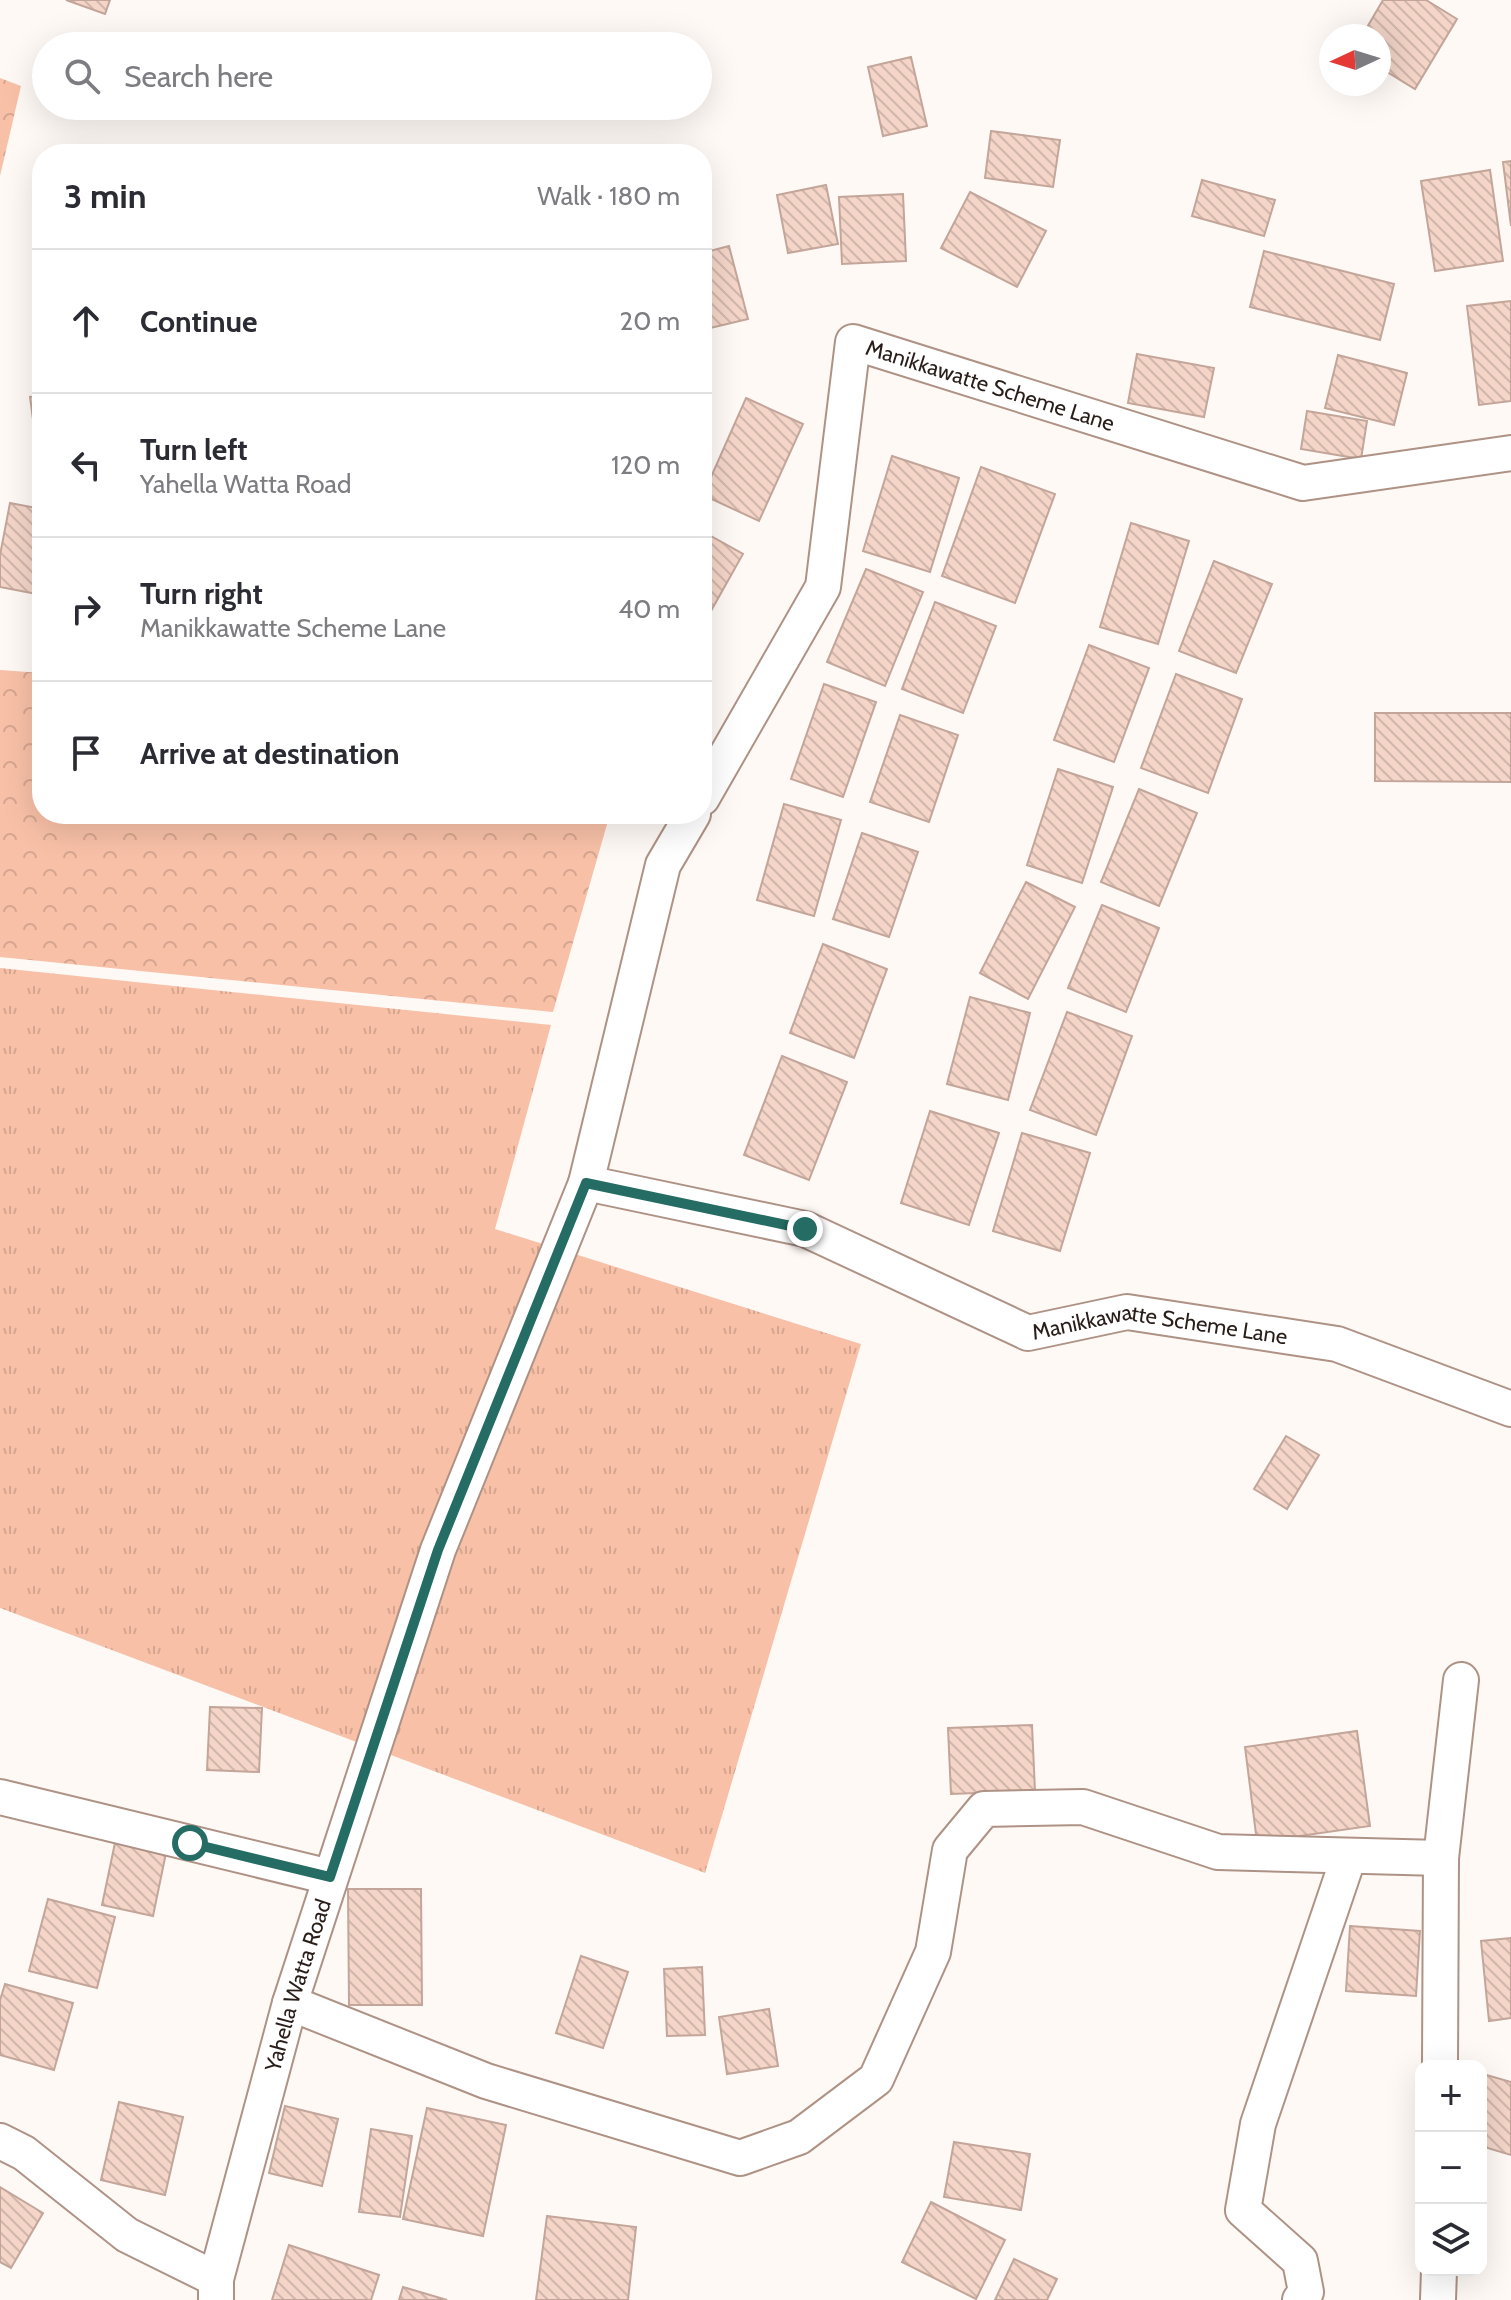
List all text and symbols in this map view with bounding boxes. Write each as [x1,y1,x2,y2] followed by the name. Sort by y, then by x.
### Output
[1319,24,1391,96] north arrow
[32,32,712,120] search box
[60,54,104,98] icon: search
[124,58,273,95] text: Search here
[64,175,146,217] text: 3 min
[537,180,680,212] text: Walk · 180 m
[64,299,108,343] icon: ahead
[140,303,257,340] text: Continue
[620,305,680,337] text: 20 m
[863,334,1118,437] street label: Manikkawatte Scheme Lane
[140,431,248,468] text: Turn left
[64,443,108,487] icon: left
[611,449,680,481] text: 120 m
[140,468,352,500] text: Yahella Watta Road
[140,575,263,612] text: Turn right
[64,587,108,631] icon: right
[618,593,680,625] text: 40 m
[140,612,446,644] text: Manikkawatte Scheme Lane
[64,731,108,775] icon: arrive
[140,735,400,772] text: Arrive at destination
[787,1211,823,1247] route end
[1029,1298,1289,1350] street label: Manikkawatte Scheme Lane
[172,1825,208,1861] route start
[259,1896,337,2075] street label: Yahella Watta Road
[1415,2060,1487,2276] map controls
[1415,2060,1487,2132] button: +
[1415,2132,1487,2204] button: −
[1415,2204,1487,2276] button: layers

